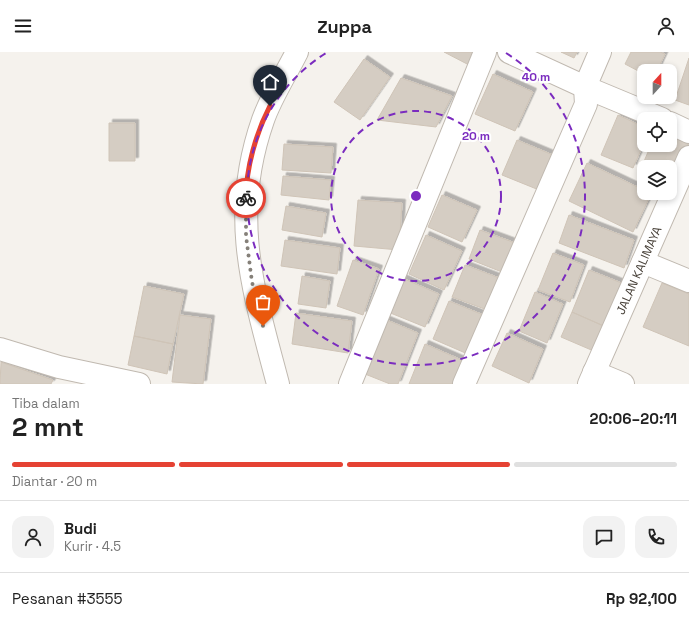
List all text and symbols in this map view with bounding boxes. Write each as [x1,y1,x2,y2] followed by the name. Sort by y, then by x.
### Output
[12,15,34,37] icon: menu
[317,15,372,38] text: Zuppa
[655,15,677,37] icon: person
[637,64,677,104] north arrow
[637,64,677,200] map controls
[253,65,287,106] pin
[522,69,550,85] text: 40 m
[259,71,281,93] icon: home
[637,112,677,152] button: locate
[462,128,490,144] text: 20 m
[637,160,677,200] button: layers
[226,178,266,218] courier
[235,187,257,209] icon: bike
[409,189,423,203] centre of rings
[613,223,666,317] street label: JALAN KALIMAYA
[246,285,280,326] pin
[252,291,274,313] icon: bag
[12,395,80,412] text: Tiba dalam
[589,409,677,428] text: 20:06–20:11
[12,410,84,444] text: 2 mnt
[12,473,97,490] text: Diantar · 20 m
[12,516,54,558] button: person
[583,516,625,558] button: chat
[635,516,677,558] button: phone
[64,519,97,538] text: Budi
[64,538,121,555] text: Kurir · 4.5
[12,589,122,608] text: Pesanan #3555
[606,589,677,608] text: Rp 92,100

